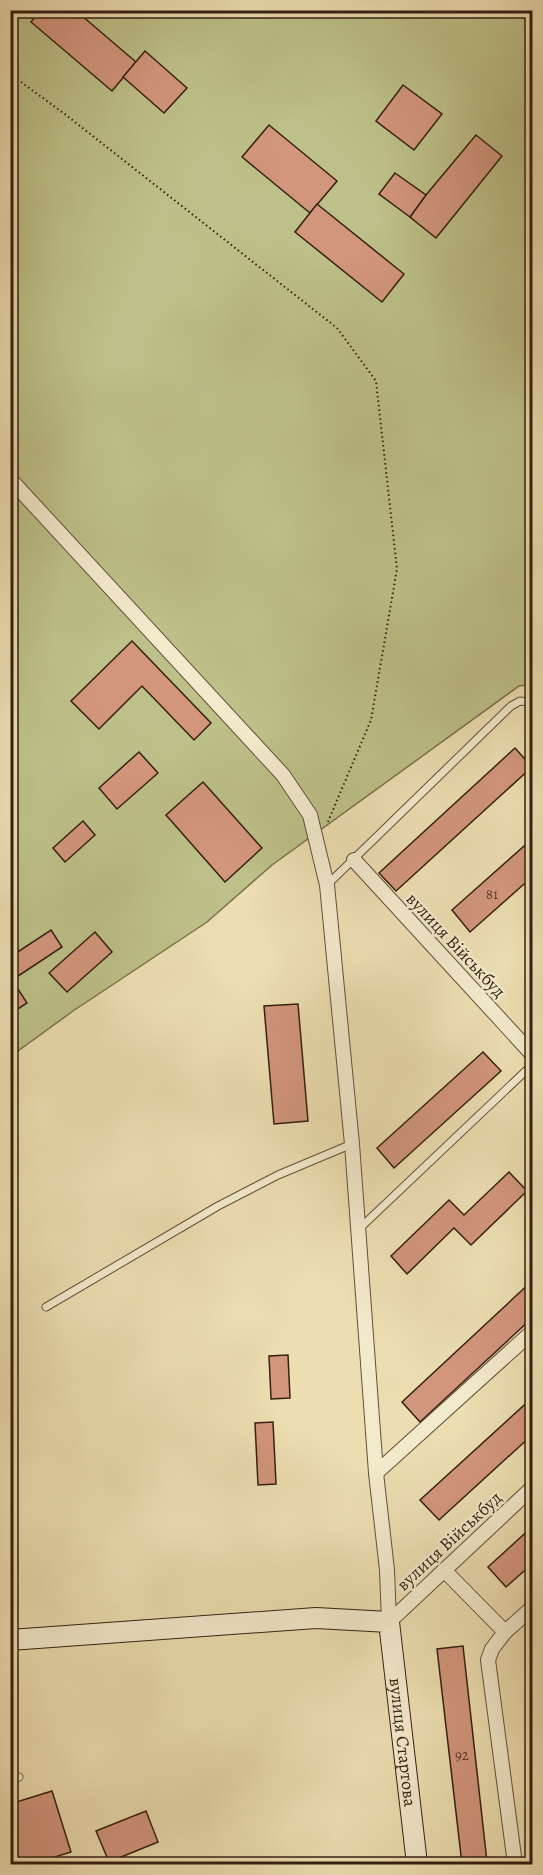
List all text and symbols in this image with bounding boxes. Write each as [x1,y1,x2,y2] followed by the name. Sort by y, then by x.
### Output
[486,884,498,904] house number: 81
[401,887,511,1003] street label: вулиця Військбуд
[391,1486,507,1596] street label: вулиця Військбуд
[384,1677,422,1809] street label: вулиця Стартова
[455,1745,469,1765] house number: 92

